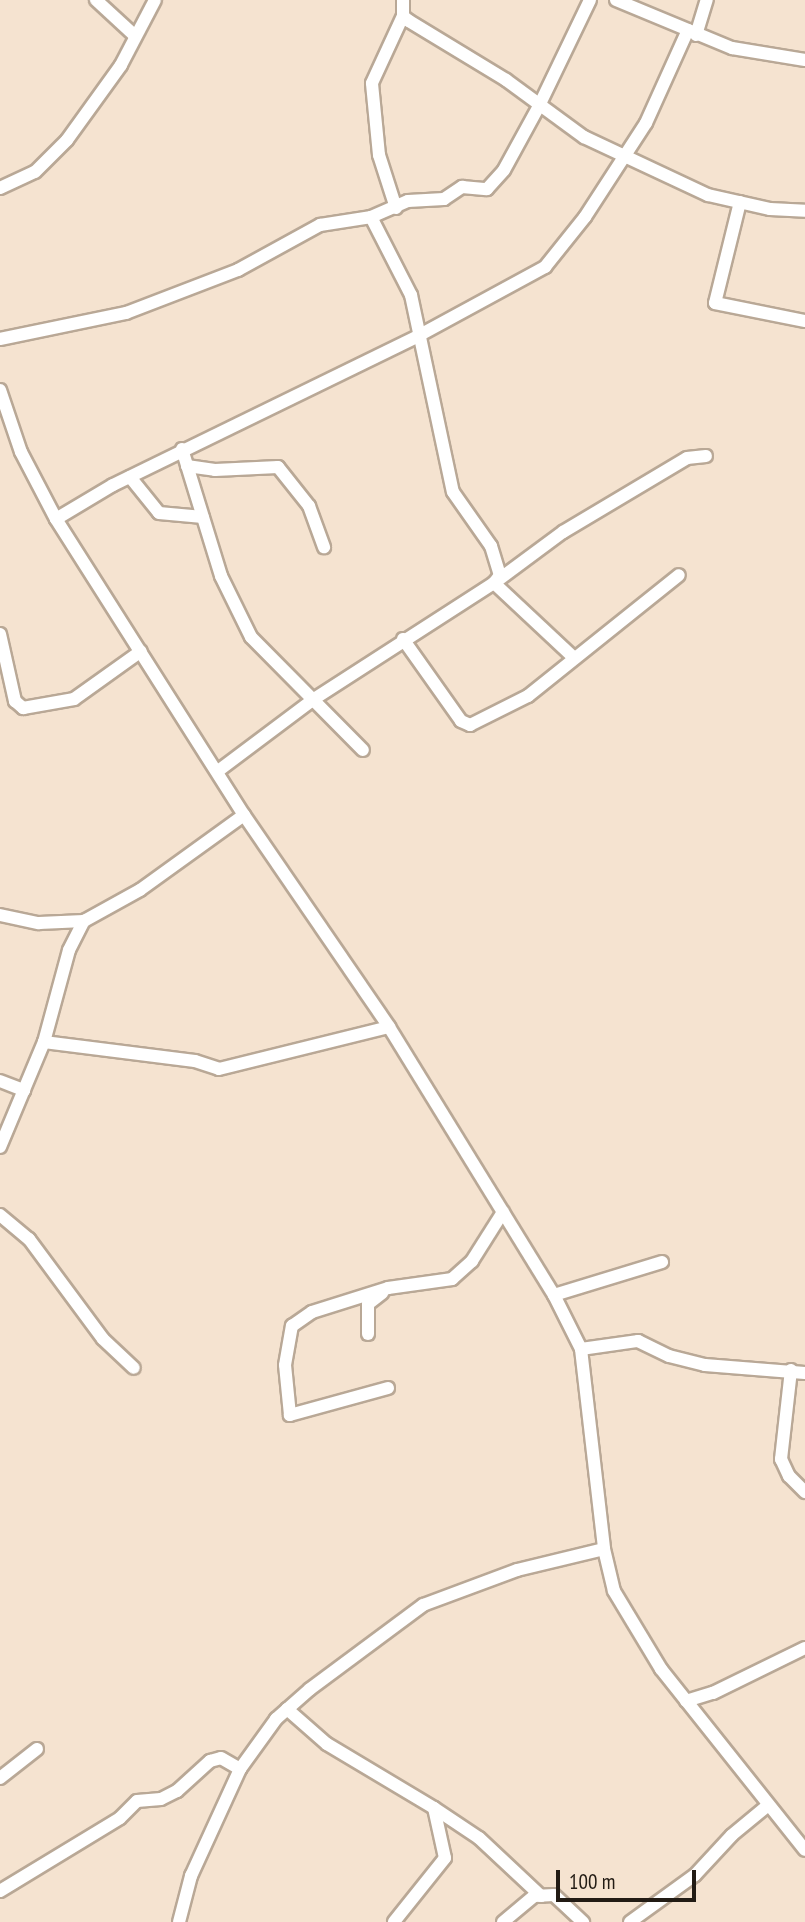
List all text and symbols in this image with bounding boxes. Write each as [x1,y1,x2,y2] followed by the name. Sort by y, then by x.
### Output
[560,1856,700,1900] scale bar
[569,1868,615,1895] text: 100 m

